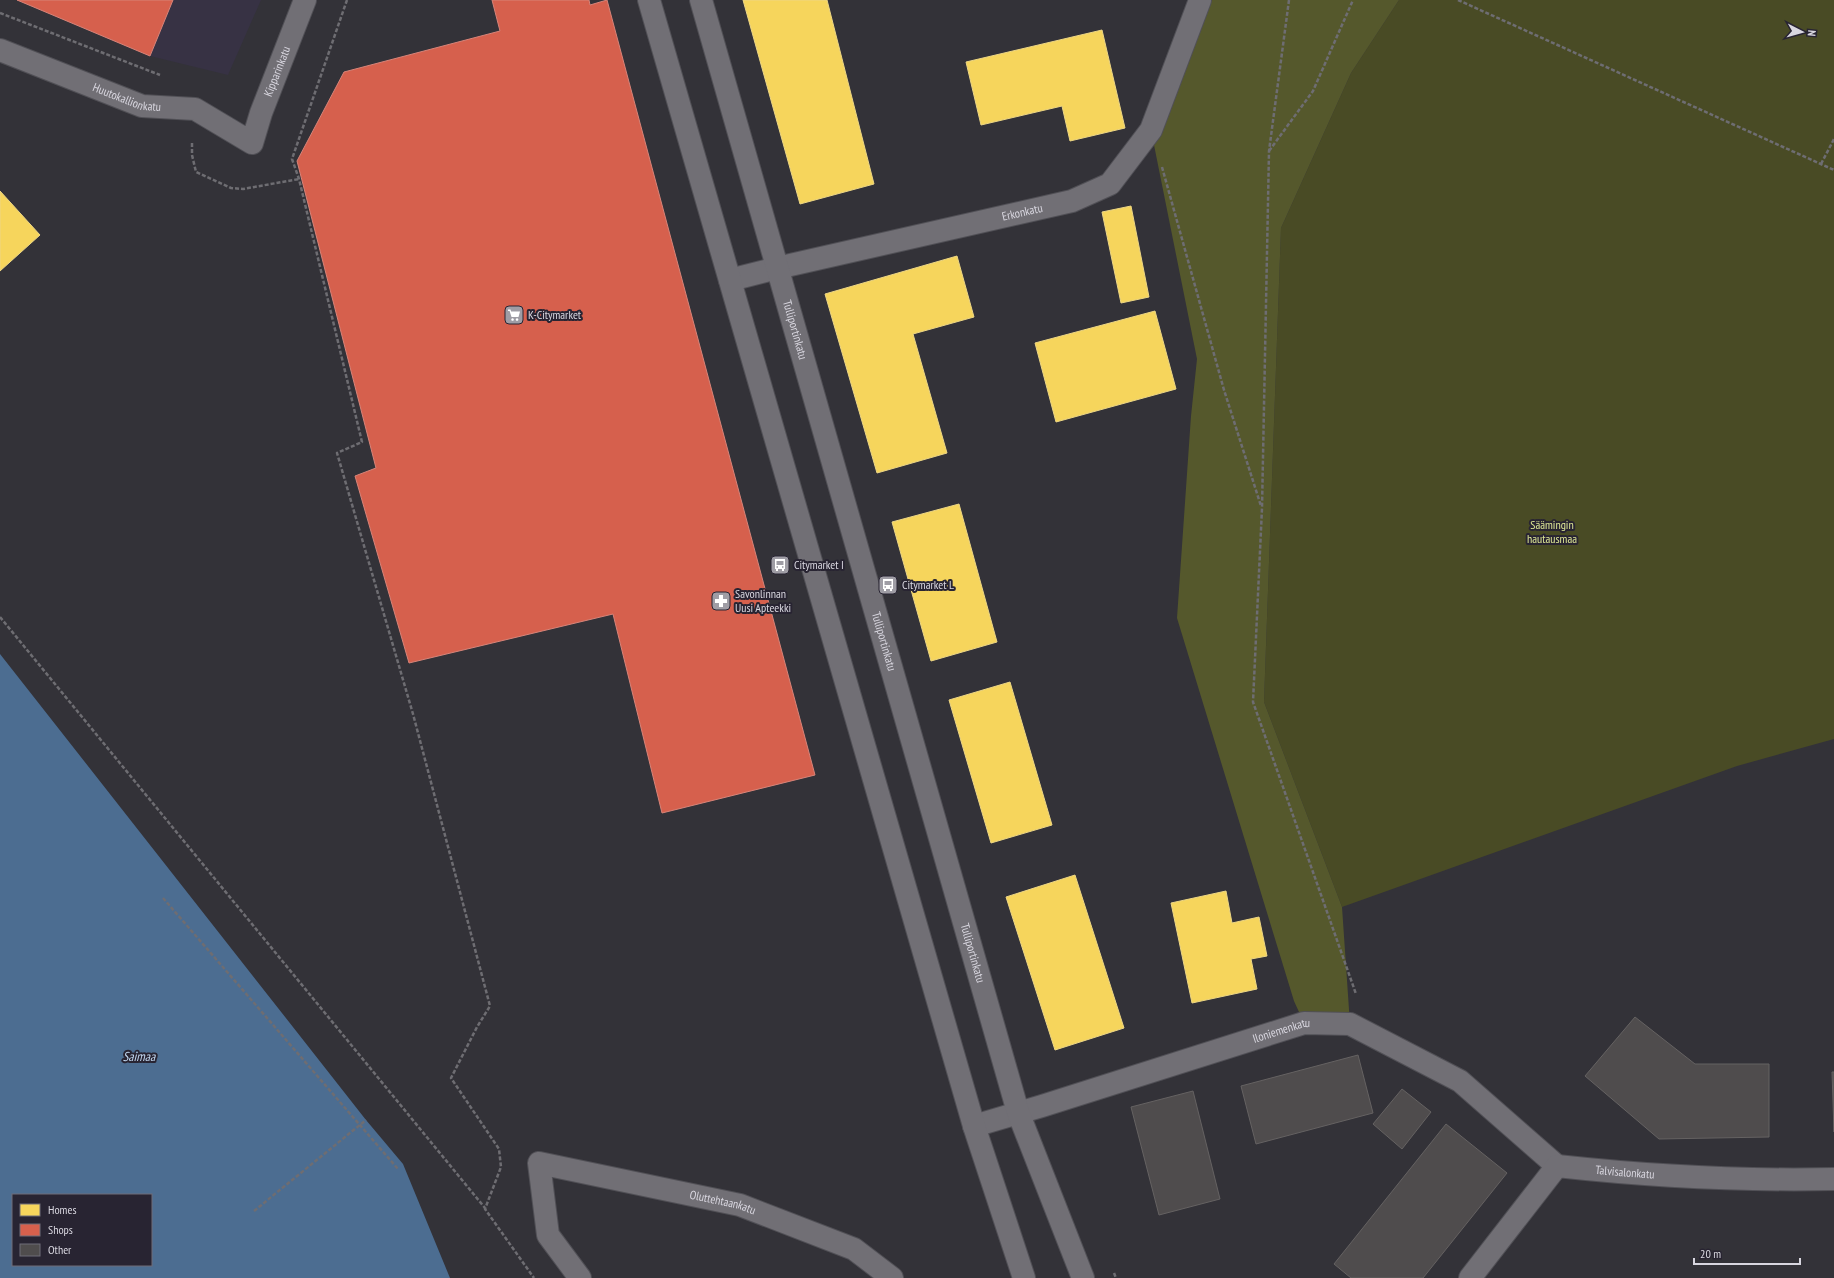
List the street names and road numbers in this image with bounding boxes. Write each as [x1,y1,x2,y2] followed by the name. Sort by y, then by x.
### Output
[260,44,293,99] street label: Kipparinkatu
[91,79,161,114] street label: Huutokallionkatu
[1000,200,1044,224] street label: Erkonkatu
[780,298,811,361] street label: Tulliportinkatu
[869,610,900,673] street label: Tulliportinkatu
[958,922,989,984] street label: Tulliportinkatu
[1251,1015,1310,1046] street label: Iloniemenkatu
[1595,1162,1655,1182] street label: Talvisalonkatu
[688,1187,758,1217] street label: Oluttehtaankatu

